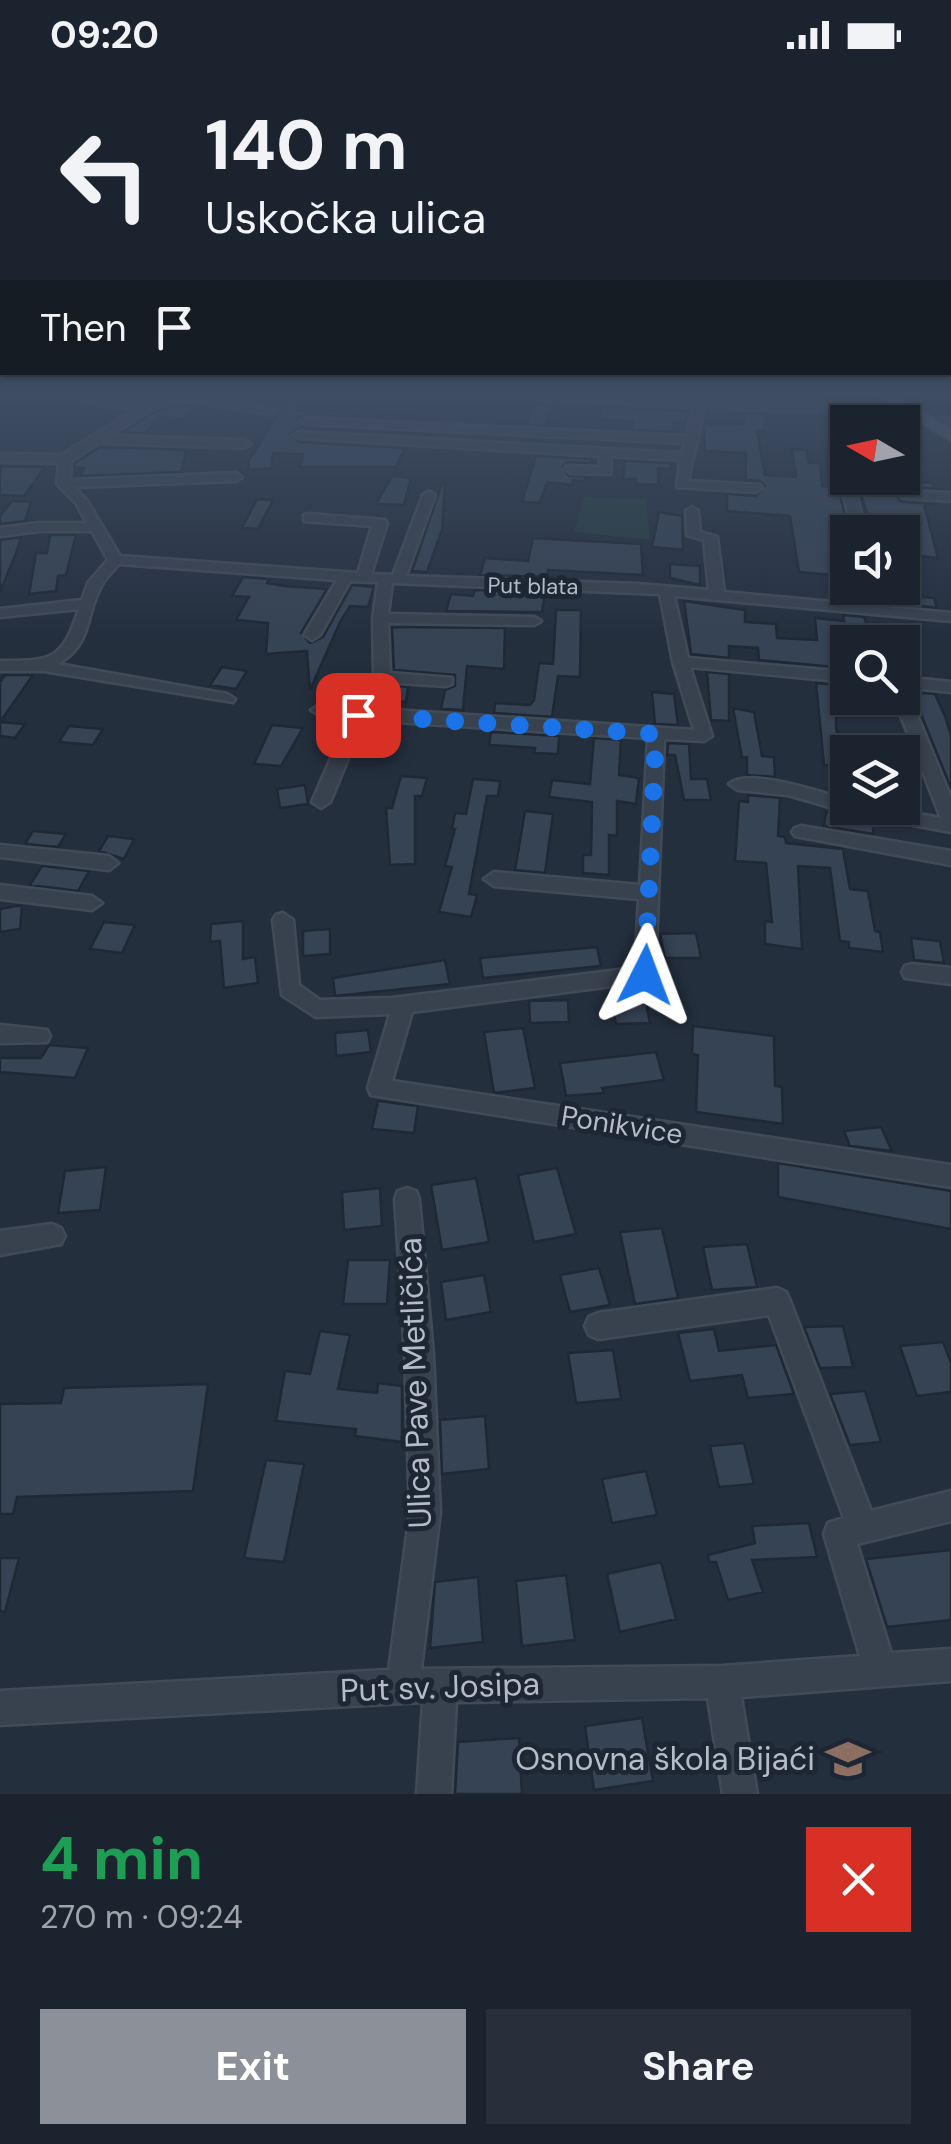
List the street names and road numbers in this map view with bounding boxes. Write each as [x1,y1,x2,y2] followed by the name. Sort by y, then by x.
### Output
[487,571,579,601] street label: Put blata
[559,1097,685,1153] street label: Ponikvice
[389,1237,441,1529] street label: Ulica Pave Metličića
[339,1663,541,1711] street label: Put sv. Josipa

